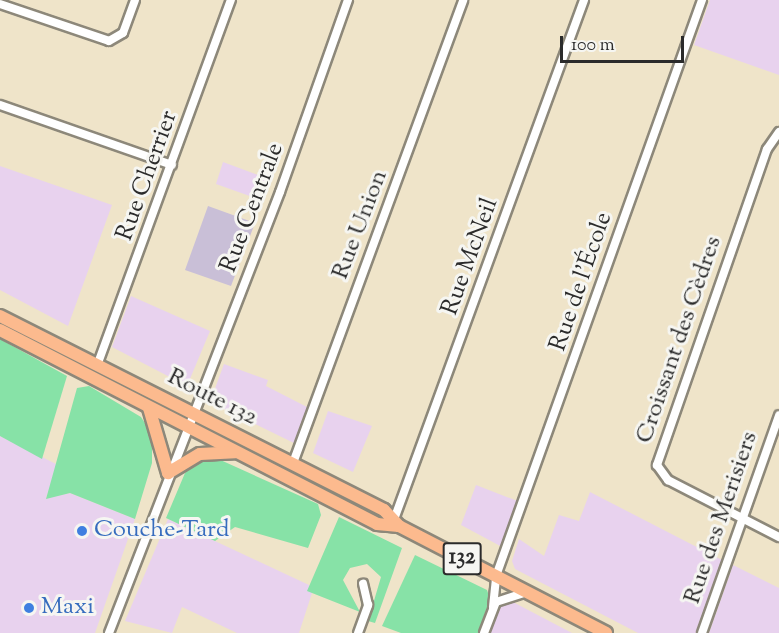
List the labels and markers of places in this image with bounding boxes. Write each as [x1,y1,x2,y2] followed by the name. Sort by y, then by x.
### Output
[94,517,229,545] place label: Couche-Tard
[75,524,89,538] marker: Couche-Tard
[41,594,94,622] place label: Maxi
[22,601,36,615] marker: Maxi

